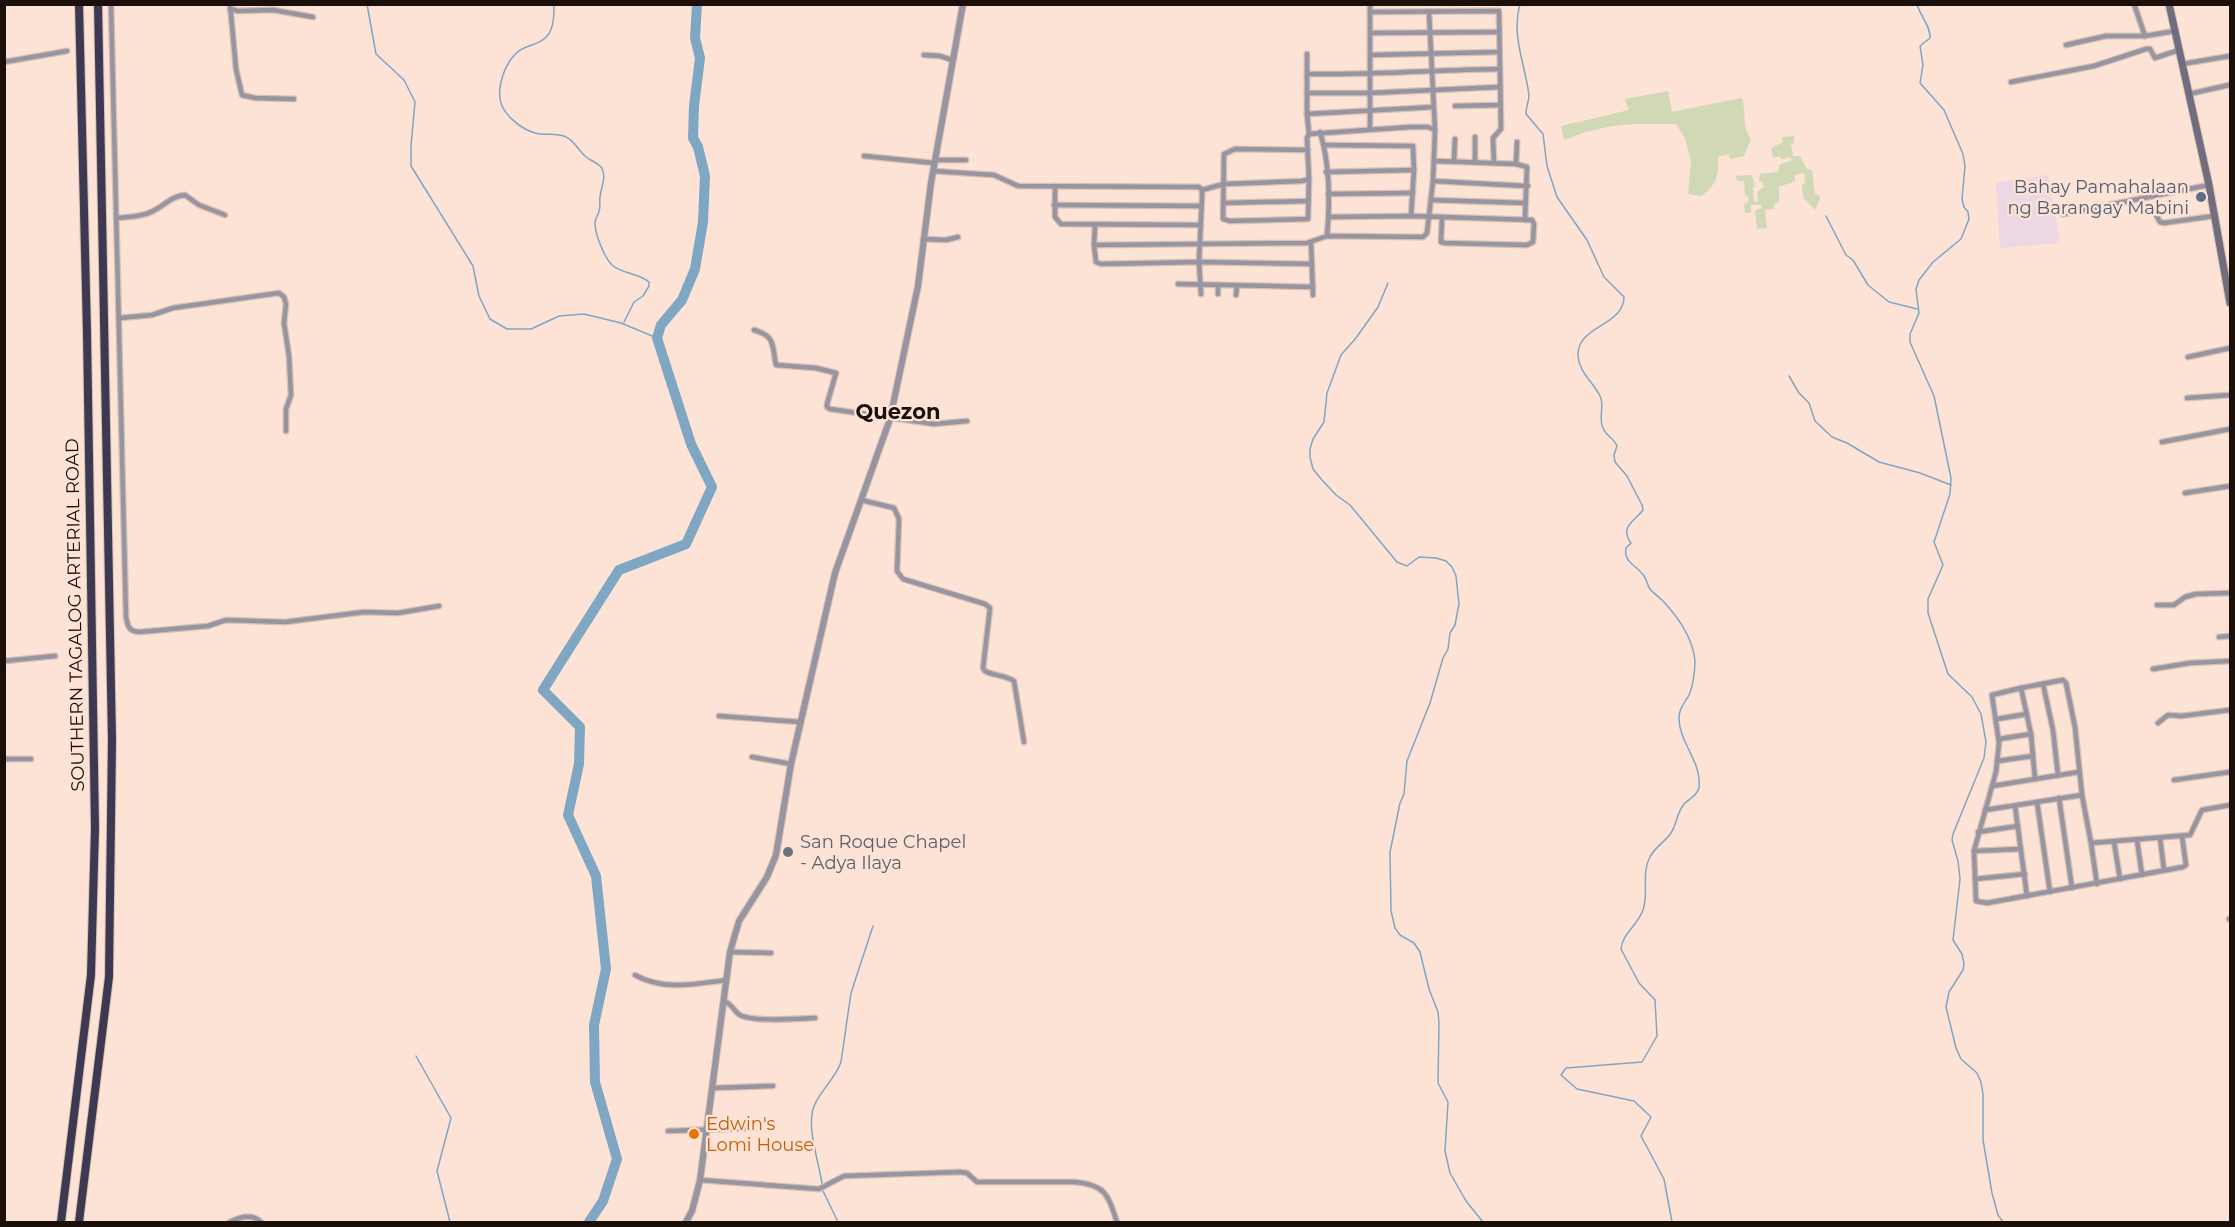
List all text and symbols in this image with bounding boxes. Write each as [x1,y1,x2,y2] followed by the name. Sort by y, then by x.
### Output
[2007,176,2189,219] place label: Bahay Pamahalaan ng Barangay Mabini
[2194,190,2208,204] marker: Bahay Pamahalaan ng Barangay Mabini
[856,399,940,424] district label: Quezon
[61,438,89,792] street label: SOUTHERN TAGALOG ARTERIAL ROAD
[800,831,966,874] place label: San Roque Chapel - Adya Ilaya
[781,845,795,859] marker: San Roque Chapel - Adya Ilaya
[706,1113,814,1156] place label: Edwin's Lomi House
[687,1127,701,1141] marker: Edwin's Lomi House

